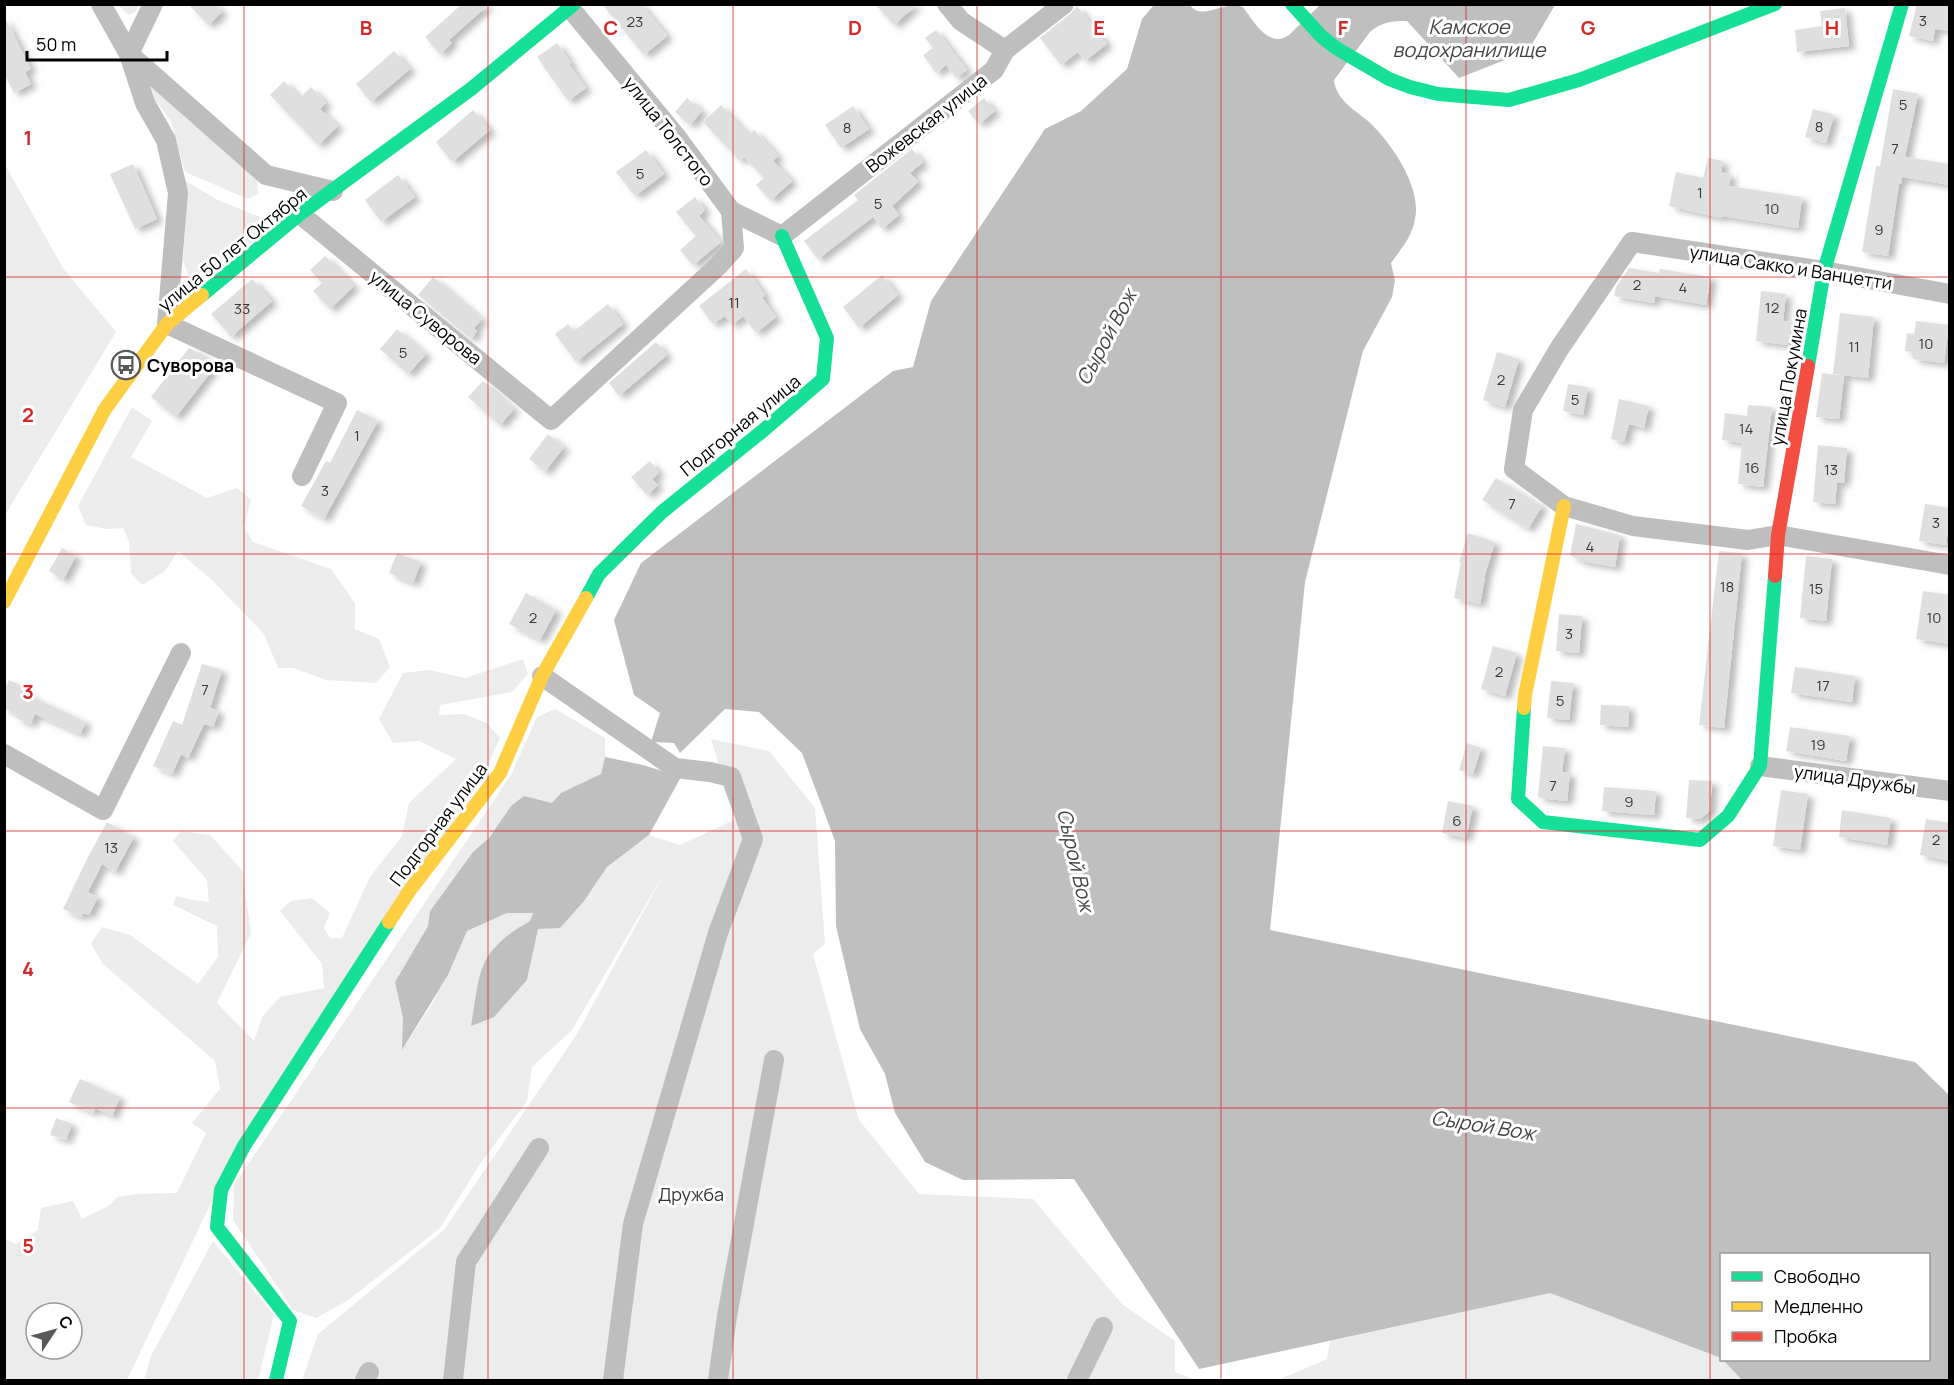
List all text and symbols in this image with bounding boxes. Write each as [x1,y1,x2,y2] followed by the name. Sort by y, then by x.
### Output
[1919,10,1927,31] house number: 3
[627,11,643,32] house number: 23
[1393,13,1547,63] water label: Камское водохранилище
[360,14,373,41] text: B
[604,14,618,41] text: C
[848,14,862,41] text: D
[1093,14,1105,41] text: E
[1338,14,1349,41] text: F
[1581,14,1596,41] text: G
[1825,14,1839,41] text: H
[27,24,166,62] scale bar
[36,32,76,56] text: 50 m
[861,68,991,178] street label: Вожевская улица
[619,71,719,191] street label: улица Толстого
[1899,94,1907,115] house number: 5
[1815,116,1823,137] house number: 8
[843,117,851,138] house number: 8
[24,124,32,151] text: 1
[1891,138,1899,159] house number: 7
[636,163,644,184] house number: 5
[153,182,311,316] street label: улица 50 лет Октября
[1697,182,1703,203] house number: 1
[874,193,882,214] house number: 5
[1765,198,1780,219] house number: 10
[1874,219,1884,240] house number: 9
[1688,239,1894,295] street label: улица Сакко и Ванцетти
[365,264,487,370] street label: улица Суворова
[1633,274,1641,295] house number: 2
[1679,277,1688,298] house number: 4
[1070,282,1144,390] water label: Сырой Вож
[728,292,740,313] house number: 11
[1765,297,1779,318] house number: 12
[234,298,250,319] house number: 33
[1764,306,1812,448] street label: улица Покумина
[1919,333,1934,354] house number: 10
[1848,336,1860,357] house number: 11
[399,342,407,363] house number: 5
[110,349,142,381] bus stop icon: Суворова
[147,353,234,377] place label: Суворова
[675,369,805,481] street label: Подгорная улица
[1497,369,1505,390] house number: 2
[1571,389,1579,410] house number: 5
[22,401,34,428] text: 2
[1739,418,1753,439] house number: 14
[354,425,360,446] house number: 1
[1744,457,1760,478] house number: 16
[1824,459,1838,480] house number: 13
[321,480,329,501] house number: 3
[1508,493,1516,514] house number: 7
[1932,512,1940,533] house number: 3
[1586,536,1595,557] house number: 4
[1720,576,1734,597] house number: 18
[1809,578,1823,599] house number: 15
[529,607,537,628] house number: 2
[1927,607,1942,628] house number: 10
[1565,623,1573,644] house number: 3
[1495,661,1503,682] house number: 2
[1816,675,1830,696] house number: 17
[22,678,34,705] text: 3
[201,679,209,700] house number: 7
[1556,690,1564,711] house number: 5
[1810,734,1826,755] house number: 19
[384,758,492,890] street label: Подгорная улица
[1793,759,1917,799] street label: улица Дружбы
[1549,775,1557,796] house number: 7
[1624,791,1634,812] house number: 9
[1051,806,1102,917] water label: Сырой Вож
[1452,810,1462,831] house number: 6
[1932,829,1940,850] house number: 2
[104,837,118,858] house number: 13
[22,955,34,982] text: 4
[1429,1103,1540,1147] water label: Сырой Вож
[658,1182,724,1206] park label: Дружба
[22,1232,34,1259] text: 5
[1720,1253,1930,1361] legend
[1774,1264,1860,1288] text: Свободно
[1774,1294,1863,1318] text: Медленно
[24,1301,84,1361] north arrow
[54,1311,79,1334] text: С
[1774,1324,1837,1348] text: Пробка

